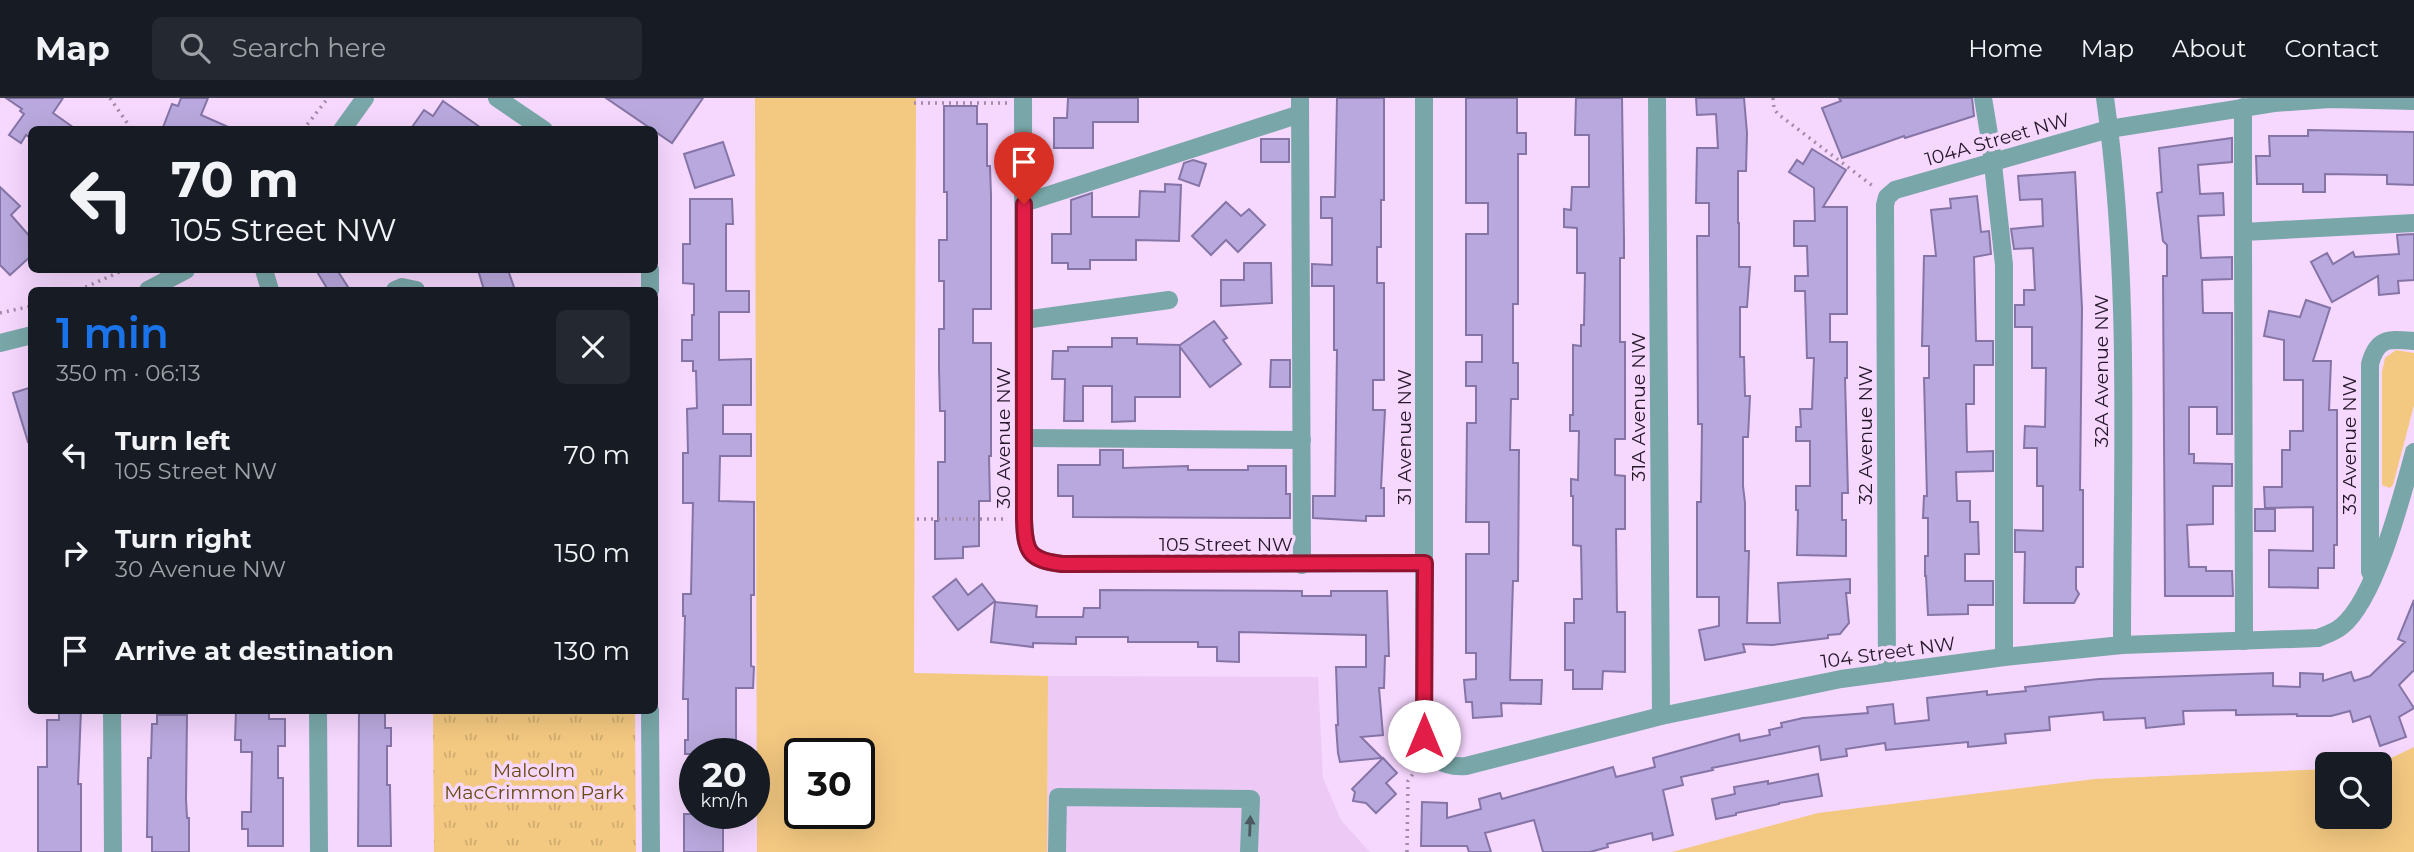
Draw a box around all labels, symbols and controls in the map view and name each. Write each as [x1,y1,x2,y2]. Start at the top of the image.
search box [152,17,642,80]
text: Map [35,28,110,68]
icon: search [176,29,214,67]
text: Search here [232,32,386,64]
text: Home [1968,34,2043,63]
text: Map [2081,34,2134,63]
text: About [2172,34,2246,63]
text: Contact [2284,34,2379,63]
street label: 104A Street NW [1922,108,2072,171]
pin [994,132,1054,204]
icon: arrive [1005,143,1043,181]
text: 70 m [171,150,299,209]
icon: left [56,154,147,245]
text: 105 Street NW [171,210,396,249]
street label: 32A Avenue NW [2090,295,2113,447]
text: 1 min [56,307,169,359]
button: close [556,310,630,384]
street label: 31A Avenue NW [1627,332,1650,482]
text: 350 m · 06:13 [56,359,201,387]
street label: 32 Avenue NW [1854,365,1877,505]
street label: 30 Avenue NW [992,367,1015,509]
street label: 31 Avenue NW [1393,369,1416,505]
street label: 33 Avenue NW [2338,375,2361,515]
text: Turn left [115,425,231,457]
icon: left [56,436,94,474]
text: 70 m [564,439,630,471]
text: 105 Street NW [115,457,277,485]
text: Turn right [115,523,251,555]
street label: 105 Street NW [1159,533,1293,556]
icon: right [56,534,94,572]
text: 150 m [554,537,630,569]
text: 30 Avenue NW [115,555,286,583]
icon: arrive [56,632,94,670]
street label: 104 Street NW [1819,632,1957,673]
text: Arrive at destination [115,635,394,667]
text: 130 m [554,635,630,667]
position arrow [1387,699,1461,773]
speed limit sign: 30 [784,738,875,829]
map controls [2315,752,2392,829]
button: search [2315,752,2392,829]
text: 20 [702,753,747,796]
park label: Malcolm MacCrimmon Park [444,759,624,804]
text: km/h [700,790,749,812]
one-way arrow [1245,814,1256,836]

